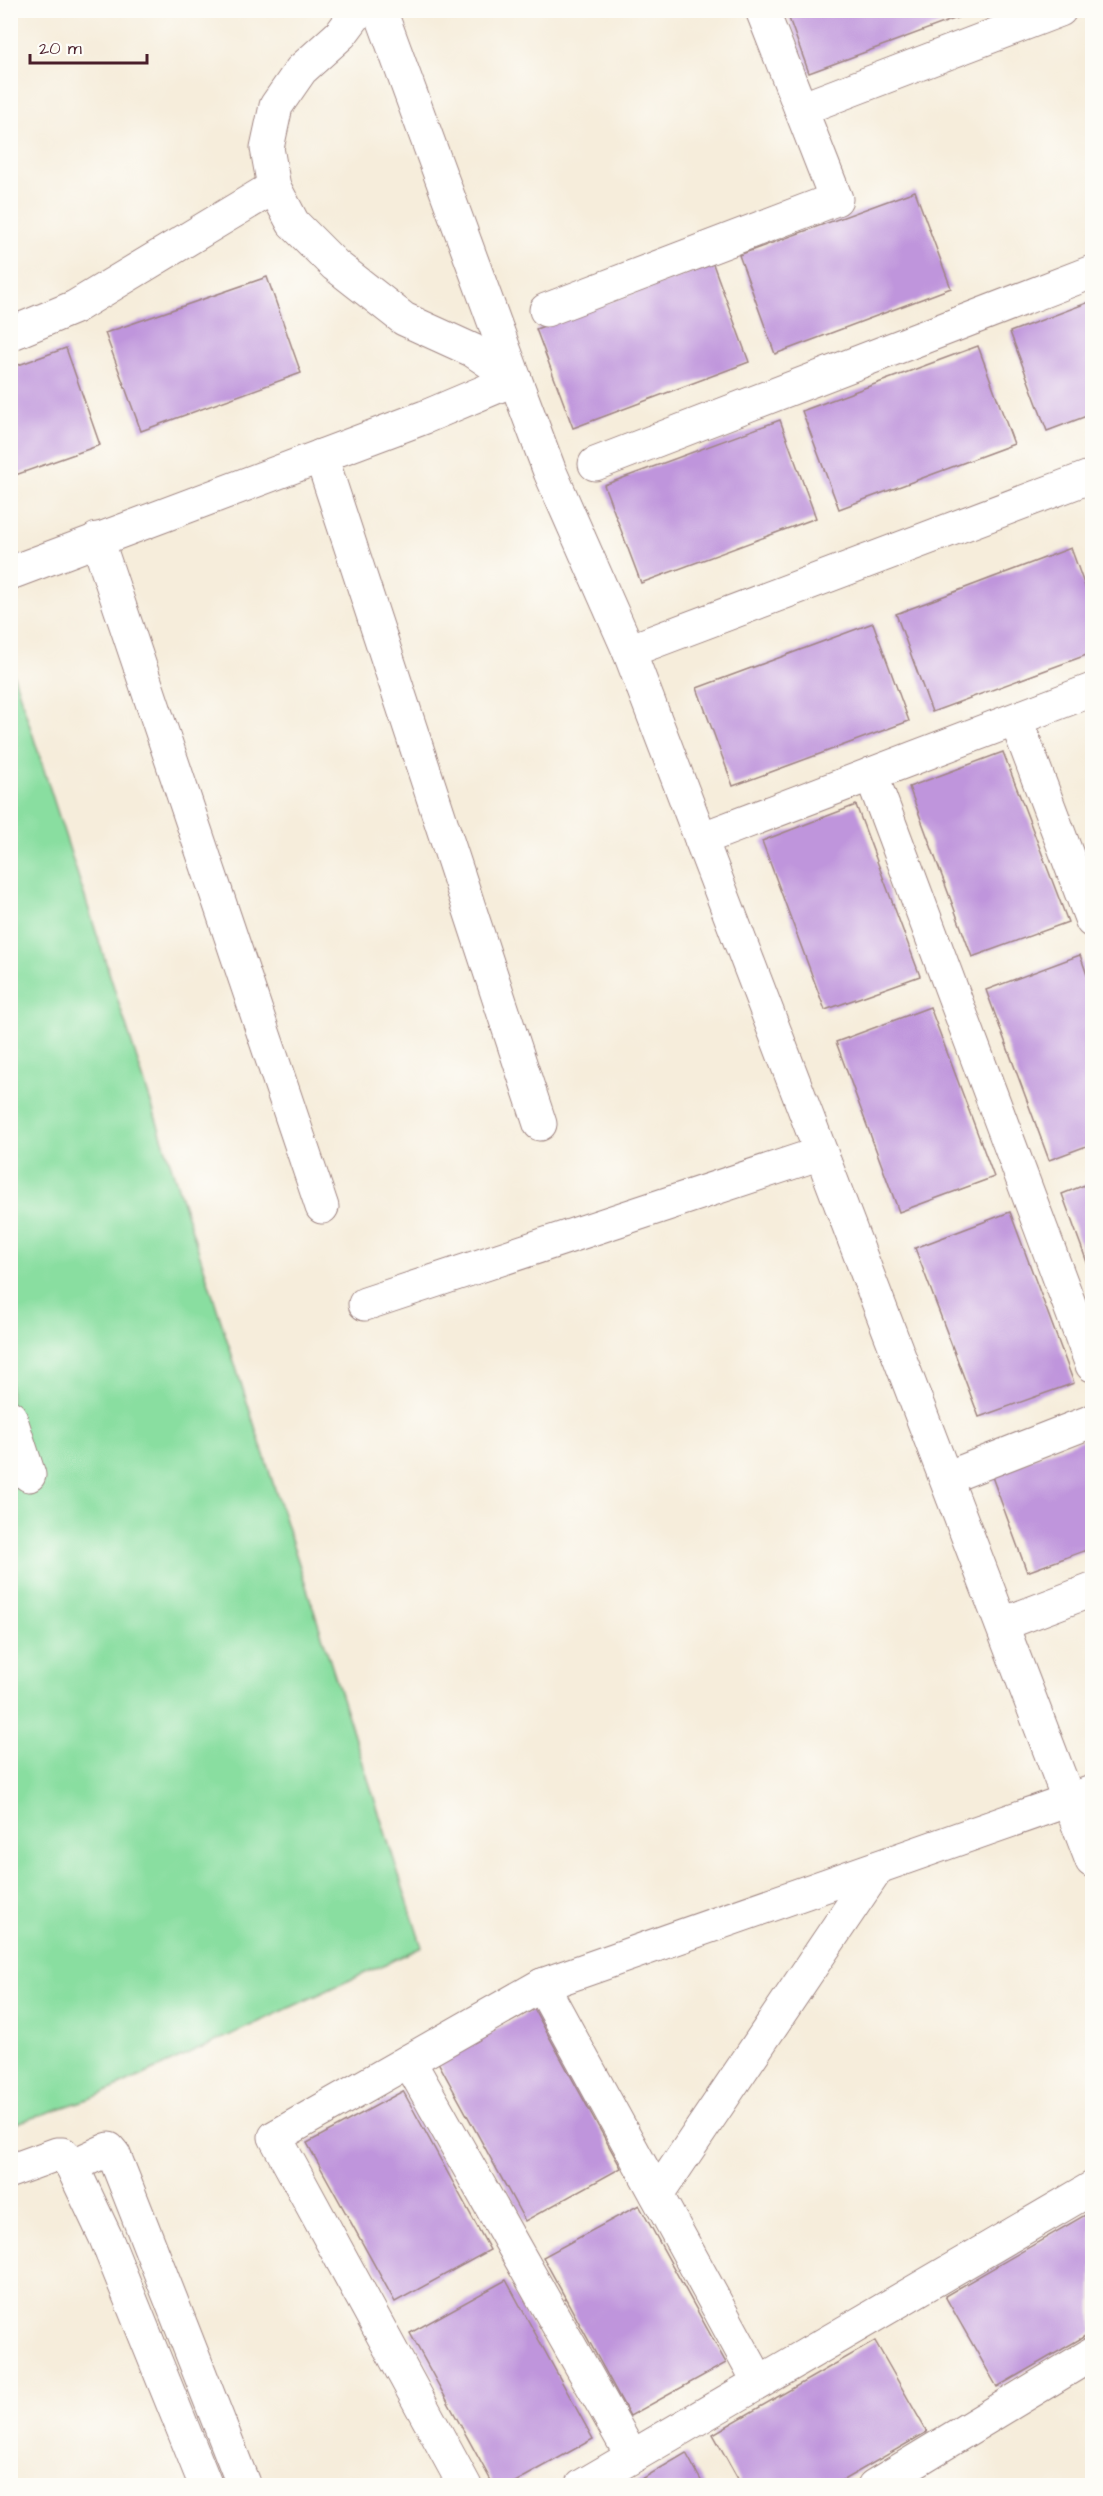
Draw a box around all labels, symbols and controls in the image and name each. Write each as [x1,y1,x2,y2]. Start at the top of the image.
scale bar [30,27,147,65]
text: 20 m [39,36,82,61]

